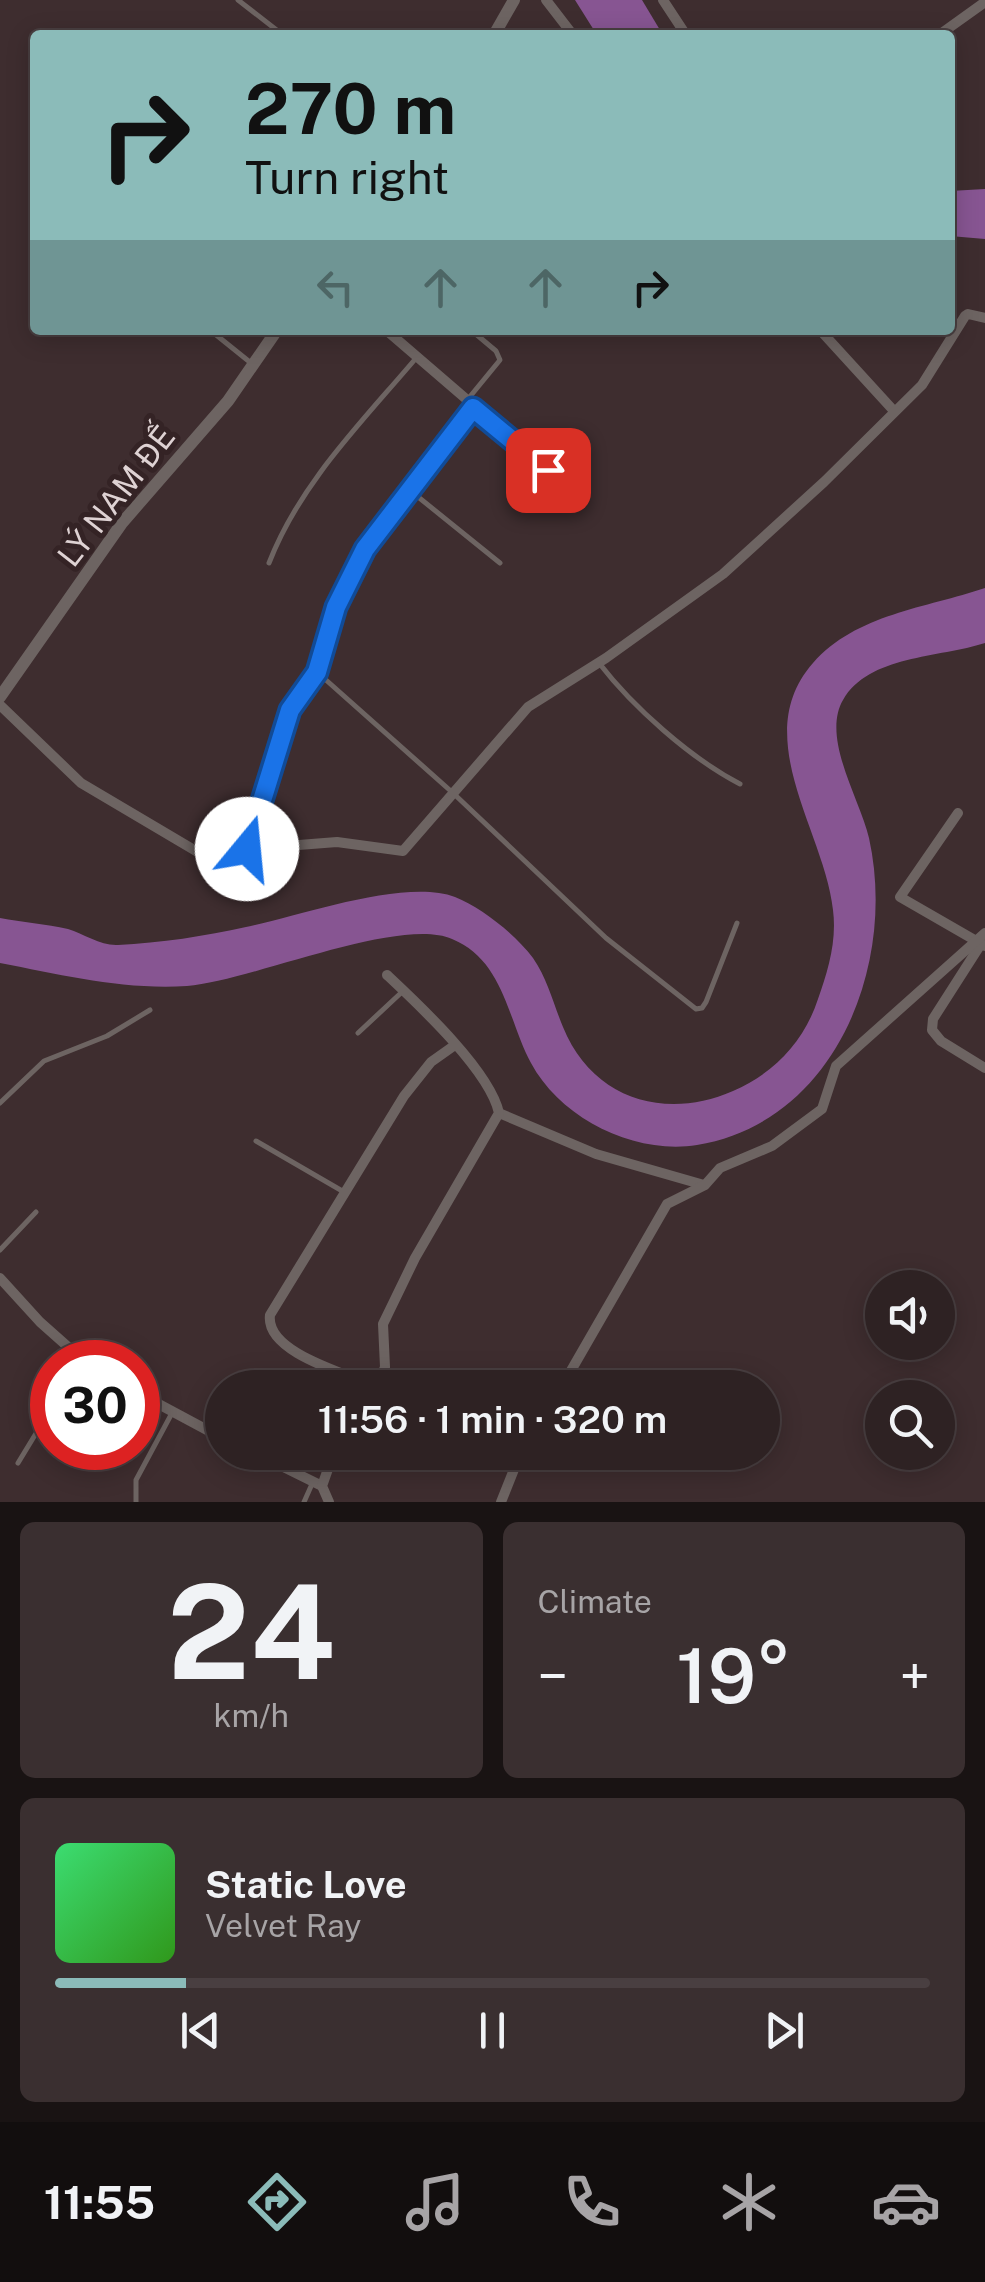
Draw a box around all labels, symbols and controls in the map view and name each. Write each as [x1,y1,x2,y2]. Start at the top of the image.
text: 270 m [245,67,456,150]
icon: right [80,70,210,200]
text: Turn right [245,151,449,204]
icon: left [308,260,363,315]
icon: ahead [413,260,468,315]
icon: ahead [518,260,573,315]
icon: right [623,260,678,315]
street label: LÝ NAM ĐẾ [47,417,182,574]
pin [506,428,591,513]
icon: arrive [521,443,576,498]
position arrow [195,797,299,901]
map controls [865,1270,955,1470]
button: sound [865,1270,955,1360]
speed limit sign: 30 [30,1340,160,1470]
button: search [865,1380,955,1470]
text: 11:56 · 1 min · 320 m [318,1397,667,1442]
text: 24 [167,1556,335,1708]
text: Climate [538,1583,652,1620]
text: 19° [676,1632,791,1720]
text: − [538,1644,568,1708]
text: + [899,1644,930,1708]
text: km/h [214,1697,289,1734]
text: Static Love [205,1862,407,1907]
text: Velvet Ray [205,1907,361,1944]
icon: previous [173,2003,228,2058]
icon: pause [465,2003,520,2058]
icon: next [757,2003,812,2058]
icon: directions [242,2167,312,2237]
icon: music [400,2167,470,2237]
icon: phone [557,2167,627,2237]
icon: climate [714,2167,784,2237]
icon: car [871,2167,941,2237]
text: 11:55 [44,2176,155,2229]

